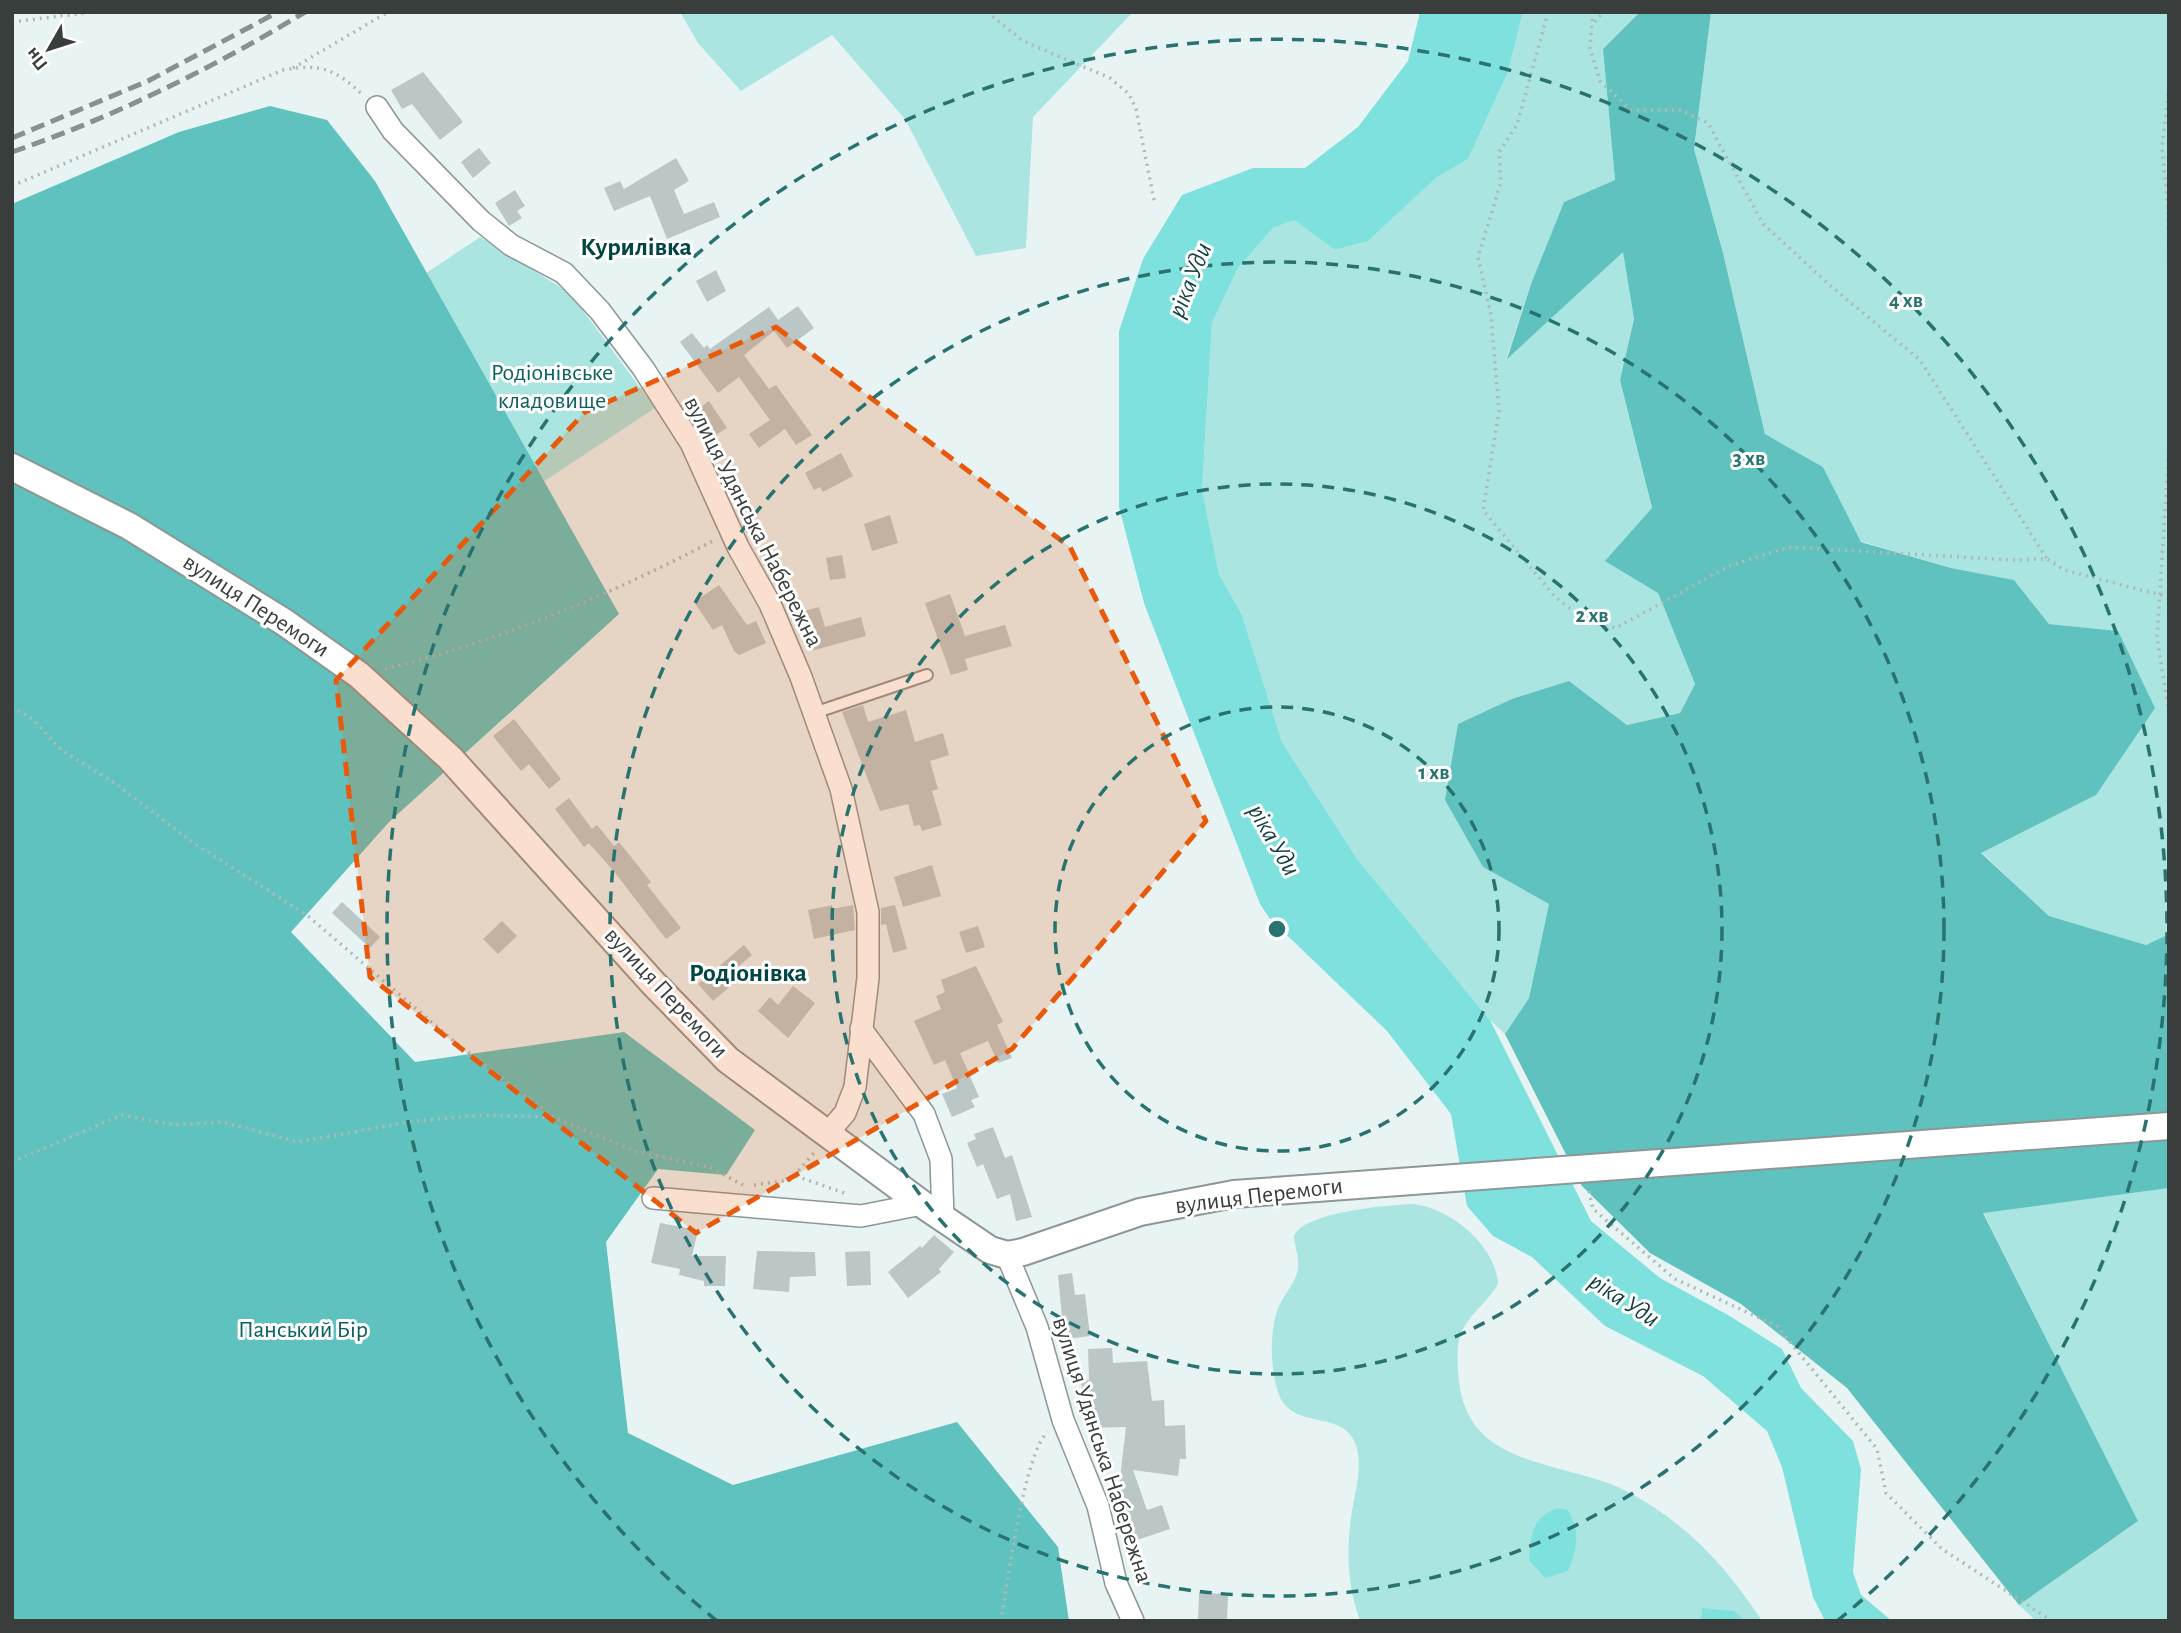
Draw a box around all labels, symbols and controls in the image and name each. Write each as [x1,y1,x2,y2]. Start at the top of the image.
north arrow [14,14,84,84]
text: Пн [22,44,52,74]
district label: Курилівка [580,234,692,260]
water label: ріка Уди [1163,239,1217,321]
text: 4 хв [1889,290,1923,311]
park label: Родіонівське кладовище [491,361,613,413]
street label: вулиця Удянська Набережна [679,393,827,651]
text: 3 хв [1733,448,1765,469]
street label: вулиця Перемоги [179,550,333,662]
text: 2 хв [1575,605,1609,626]
text: 1 хв [1419,762,1449,783]
water label: ріка Уди [1243,800,1305,880]
centre of rings [1265,917,1289,941]
street label: вулиця Перемоги [600,923,732,1063]
district label: Родіонівка [689,960,807,986]
street label: вулиця Перемоги [1174,1174,1344,1218]
water label: ріка Уди [1584,1268,1664,1332]
street label: вулиця Удянська Набережна [1048,1314,1156,1586]
park label: Панський Бір [238,1318,368,1342]

